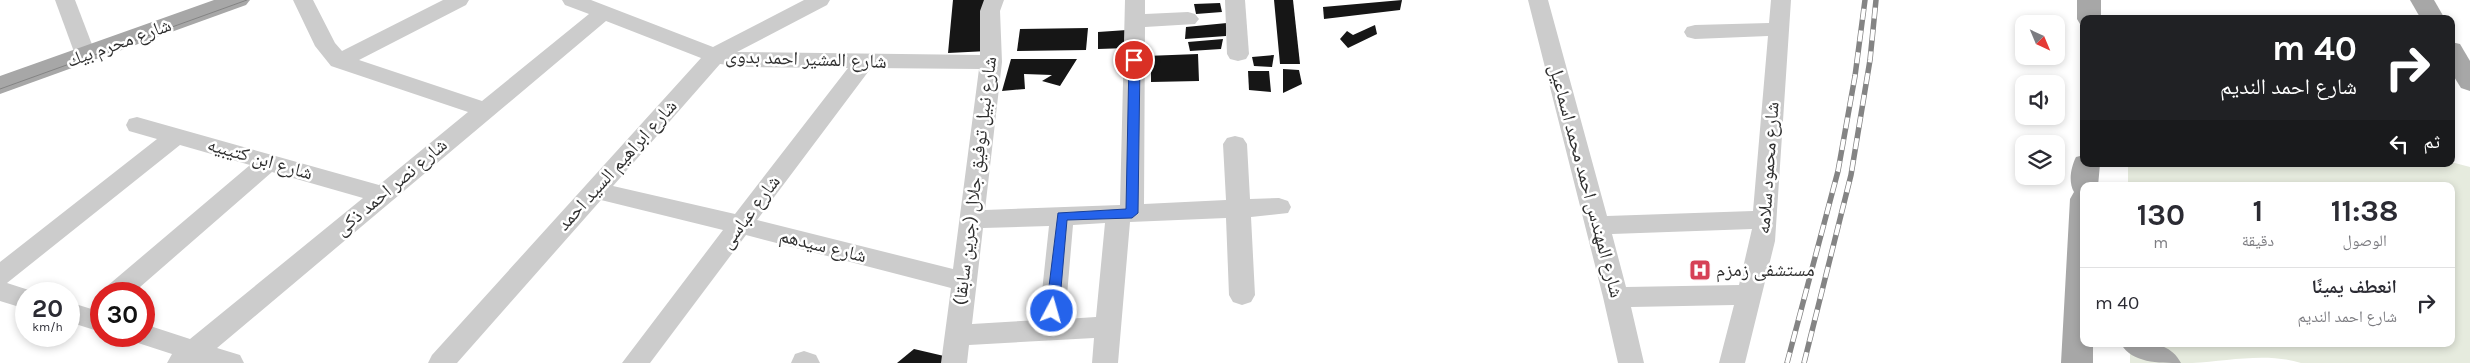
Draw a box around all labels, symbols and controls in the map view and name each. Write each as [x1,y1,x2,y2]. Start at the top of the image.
street label: شارع محرم بيك [64,14,175,74]
north arrow [2015,15,2065,65]
map controls [2015,15,2065,185]
text: 40 m [2272,28,2357,69]
icon: right [2375,35,2440,100]
pin [1113,39,1155,81]
street label: شارع المشير احمد بدوى [725,45,887,73]
icon: arrive [1120,46,1148,74]
street label: شارع نبيل توفيق جلال (جرين سابقا) [949,55,1001,307]
street label: شارع المهندس احمد محمد اسماعيل [1544,62,1628,300]
text: شارع احمد النديم [2220,74,2357,100]
button: sound [2015,75,2065,125]
street label: شارع ابراهيم السيد احمد [552,95,682,236]
street label: شارع محمود سلامه [1752,101,1784,235]
icon: left [2385,130,2413,158]
text: ثم [2423,131,2440,153]
street label: شارع ابن كتيبيه [205,133,315,185]
street label: شارع نصر احمد ذكى [330,134,452,240]
button: layers [2015,135,2065,185]
street label: شارع عباسى [715,171,785,253]
text: 1 [2253,193,2263,229]
text: 11:38 [2331,193,2398,229]
text: 130 [2137,197,2185,233]
street label: شارع سيدهم [777,225,869,268]
text: دقيقة [2242,231,2274,250]
text: الوصول [2342,231,2387,250]
text: m [2153,233,2168,252]
hospital icon: مستشفى زمزم [1688,258,1712,282]
place label: مستشفى زمزم [1716,259,1815,283]
text: انعطف يمينًا [2312,276,2397,298]
speed limit sign: 30 [90,282,155,347]
position arrow [1025,284,1077,336]
icon: right [2412,289,2440,317]
text: 40 m [2095,292,2139,314]
text: 20 [32,294,63,323]
text: شارع احمد النديم [2297,307,2397,326]
text: km/h [32,320,63,334]

